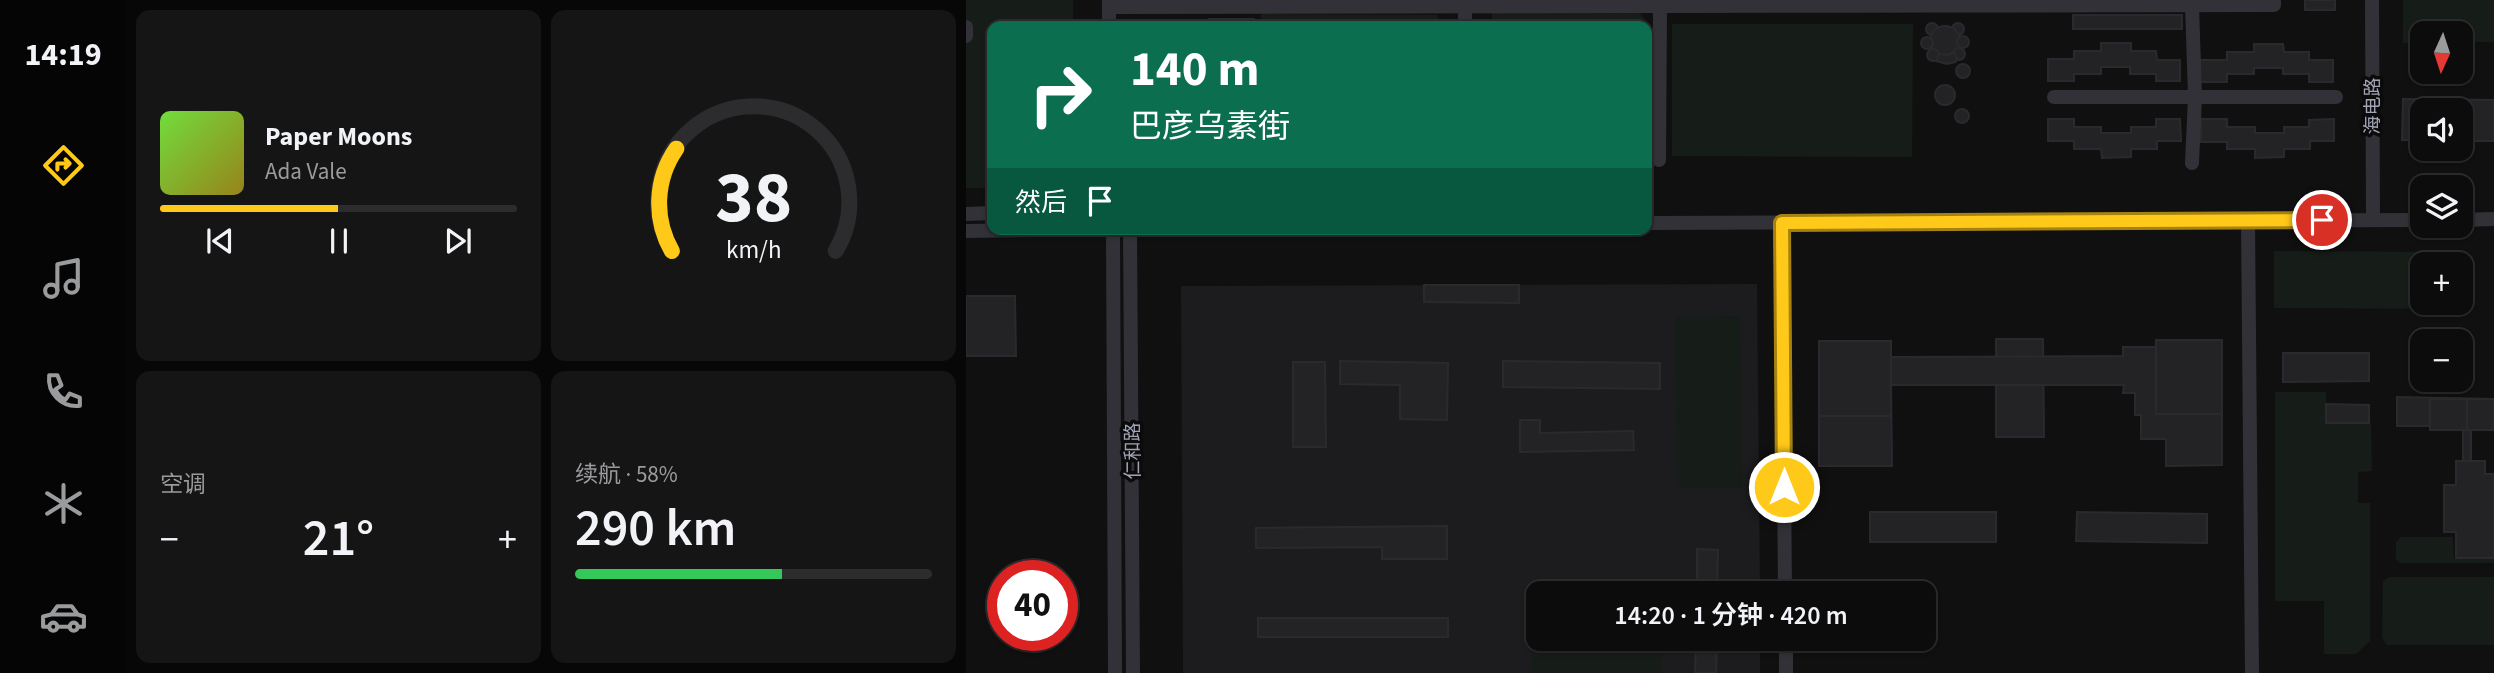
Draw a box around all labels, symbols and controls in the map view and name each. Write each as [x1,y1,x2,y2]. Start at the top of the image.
north arrow [2410,21,2473,84]
map controls [2410,21,2473,392]
text: 14:19 [24,32,102,78]
text: 140 m [1130,35,1259,105]
icon: right [1015,49,1106,140]
street label: 海电路 [2360,77,2387,135]
button: sound [2410,98,2473,161]
text: 巴彦乌素街 [1130,104,1290,150]
text: Paper Moons [265,118,412,155]
icon: directions [39,141,88,190]
text: 38 [715,147,792,251]
text: Ada Vale [265,155,347,188]
button: layers [2410,175,2473,238]
icon: arrive [1081,182,1119,220]
text: 然后 [1015,184,1067,221]
pin [2292,190,2352,250]
icon: arrive [2303,201,2341,239]
icon: previous [201,222,239,260]
icon: pause [320,222,358,260]
icon: next [439,222,477,260]
text: km/h [726,232,781,268]
button: + [2410,252,2473,315]
icon: music [39,254,88,303]
button: − [2410,329,2473,392]
icon: phone [39,367,88,416]
street label: 仁和路 [1120,422,1147,480]
position arrow [1747,450,1821,524]
text: 续航 · 58% [575,458,678,491]
text: 空调 [160,468,206,501]
icon: climate [39,479,88,528]
text: 290 km [575,492,736,566]
text: 21° [303,502,374,576]
text: − [160,513,179,567]
text: + [498,513,517,567]
speed limit sign: 40 [987,560,1078,651]
icon: car [39,592,88,641]
text: 14:20 · 1 分钟 · 420 m [1614,597,1848,634]

